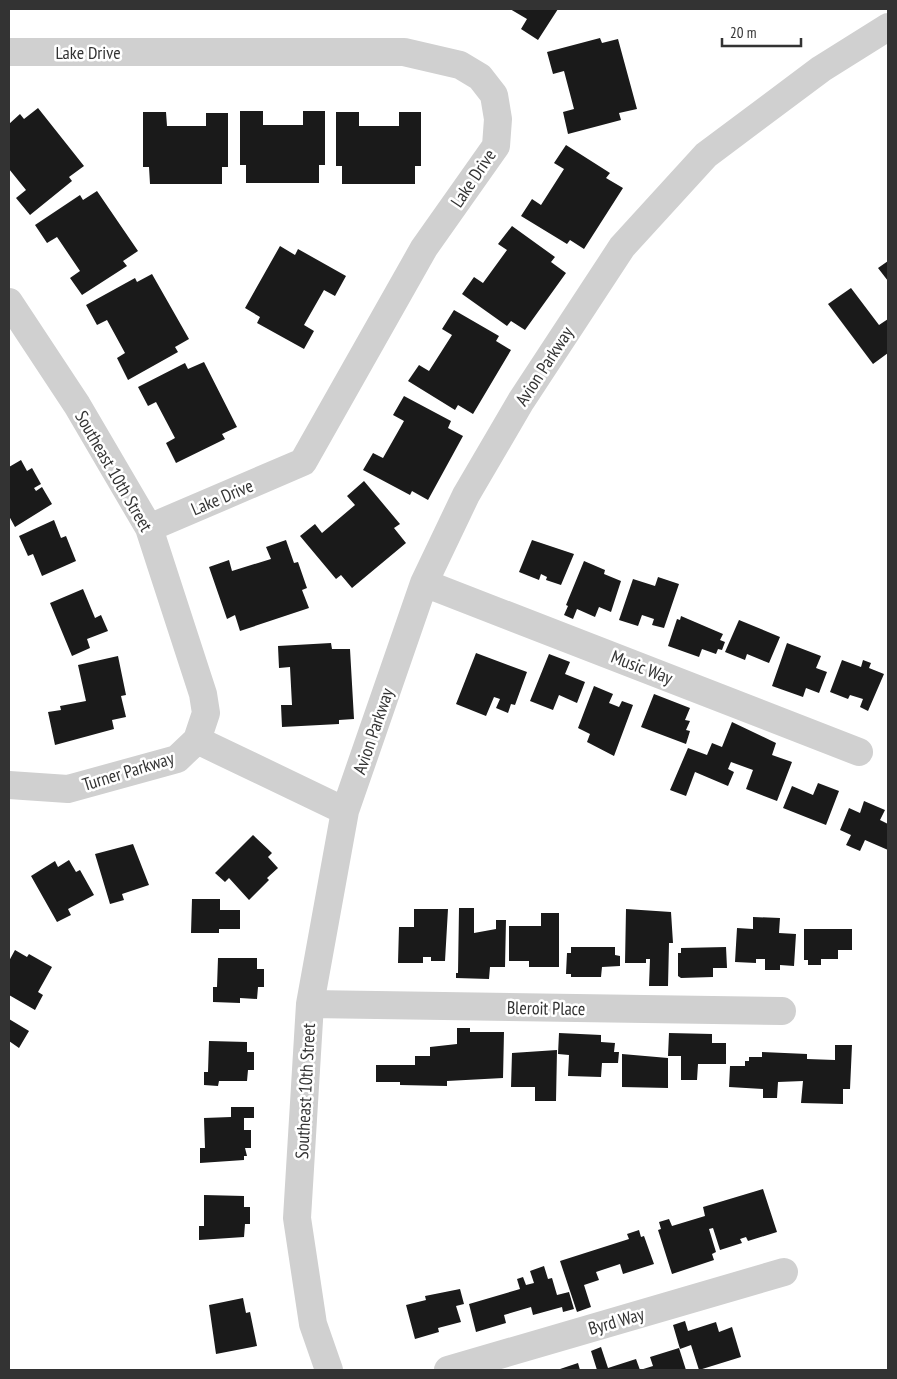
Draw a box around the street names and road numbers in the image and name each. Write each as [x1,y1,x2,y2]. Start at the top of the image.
street label: Lake Drive [55,41,121,64]
street label: Lake Drive [445,145,501,211]
street label: Avion Parkway [510,322,578,410]
street label: Southeast 10th Street [70,406,158,536]
street label: Lake Drive [188,474,256,520]
street label: Music Way [608,645,676,689]
street label: Avion Parkway [348,685,399,777]
street label: Turner Parkway [79,746,177,796]
street label: Bleroit Place [507,996,585,1020]
street label: Southeast 10th Street [290,1023,320,1159]
street label: Byrd Way [585,1302,647,1340]

